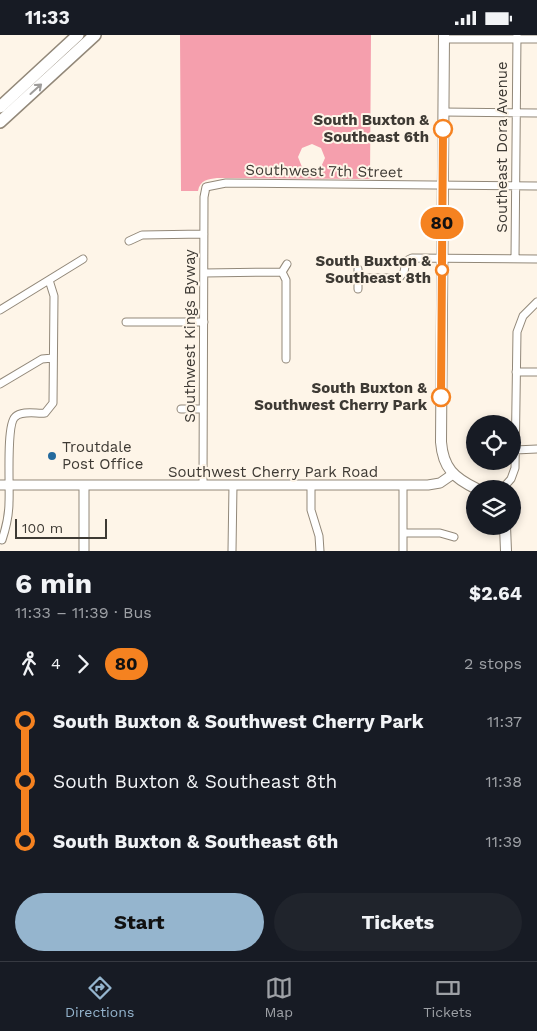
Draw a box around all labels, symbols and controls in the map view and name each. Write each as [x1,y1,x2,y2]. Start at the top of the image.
text: 11:33 [25,6,70,29]
street label: Southeast Dora Avenue [493,61,511,233]
one-way arrow [30,83,43,95]
place label: South Buxton & Southeast 6th [314,111,429,146]
marker: South Buxton & Southeast 6th [433,119,453,139]
street label: Southwest 7th Street [245,161,403,181]
line badge: 80 [420,207,464,239]
text: 80 [431,212,453,233]
street label: Southwest Kings Byway [181,249,199,423]
place label: South Buxton & Southeast 8th [316,252,431,287]
marker: South Buxton & Southeast 8th [435,263,449,277]
place label: South Buxton & Southwest Cherry Park [254,379,428,414]
marker: South Buxton & Southwest Cherry Park [431,387,451,407]
map controls [466,415,521,535]
button: locate [466,415,521,470]
place label: Troutdale Post Office [62,438,143,473]
marker: Troutdale Post Office [46,450,58,462]
street label: Southwest Cherry Park Road [168,463,378,481]
button: layers [466,480,521,535]
scale bar [15,516,108,539]
text: 100 m [22,520,63,536]
text: 6 min [15,567,92,600]
text: $2.64 [469,582,522,605]
text: 11:33 – 11:39 · Bus [15,603,152,622]
icon: walk [15,650,43,678]
icon: forward [69,650,97,678]
text: 80 [115,653,138,674]
text: 4 [51,654,61,673]
text: 2 stops [464,654,522,673]
text: South Buxton & Southwest Cherry Park [53,710,424,733]
text: 11:37 [487,712,522,731]
text: South Buxton & Southeast 8th [53,770,337,793]
text: 11:38 [486,772,522,791]
text: South Buxton & Southeast 6th [53,830,338,853]
text: 11:39 [486,832,522,851]
button: Start [15,893,264,951]
button: Tickets [274,893,522,951]
tab: Directions [65,974,134,1020]
tab: Map [265,974,293,1020]
tab: Tickets [423,974,472,1020]

